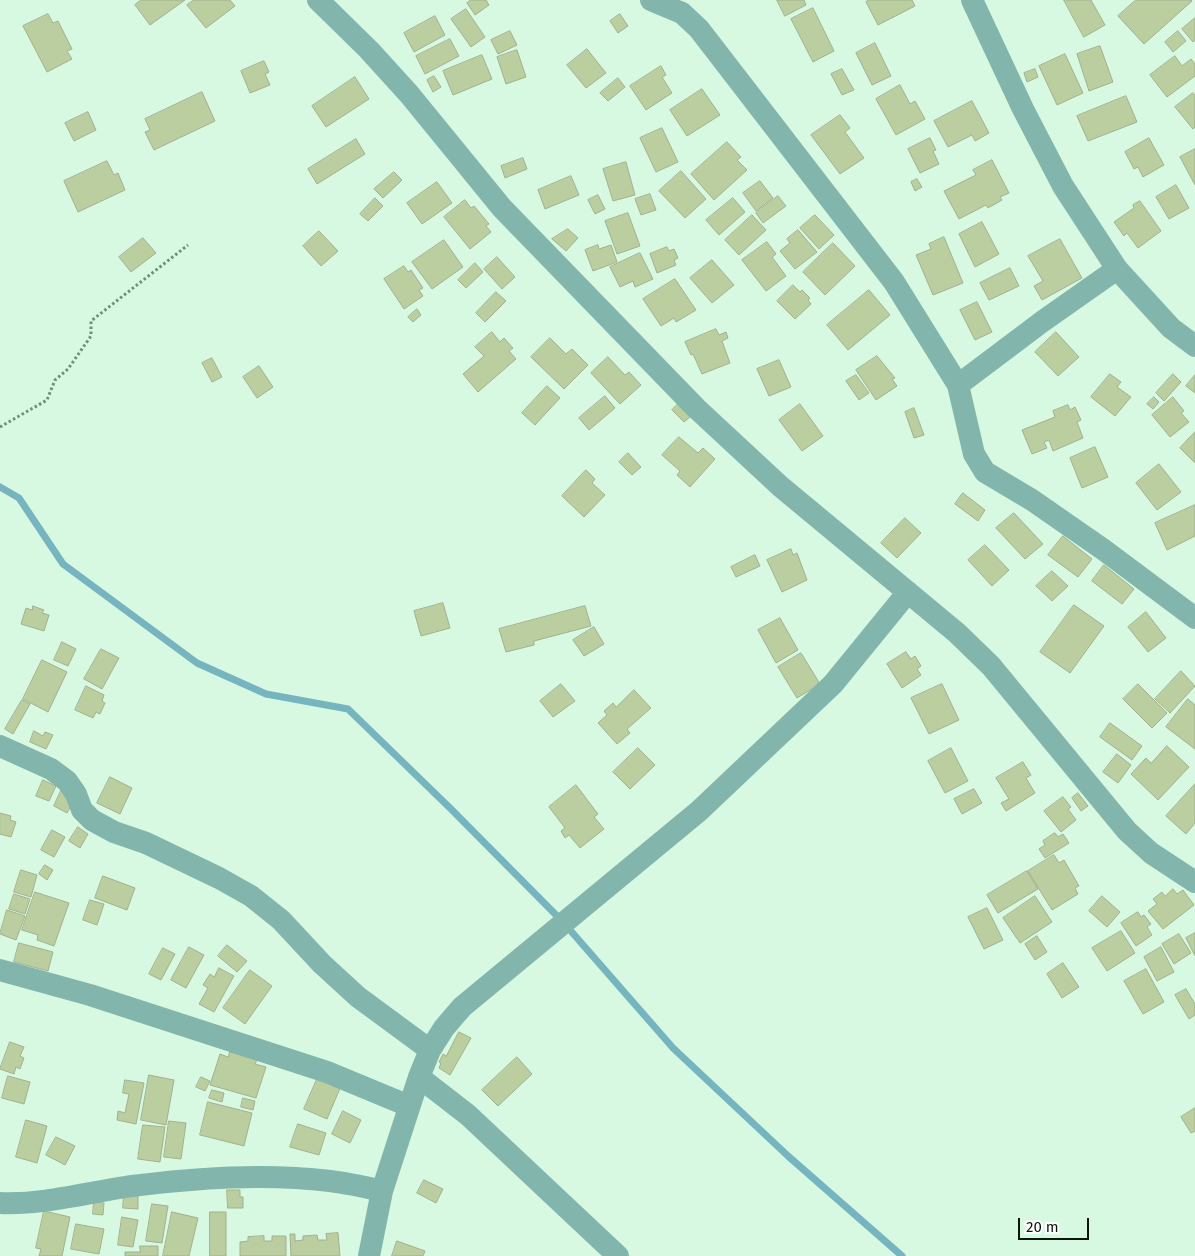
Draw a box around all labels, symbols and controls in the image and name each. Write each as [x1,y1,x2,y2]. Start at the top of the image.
scale bar [1020,1208,1091,1240]
text: 20 m [1026,1218,1059,1236]

